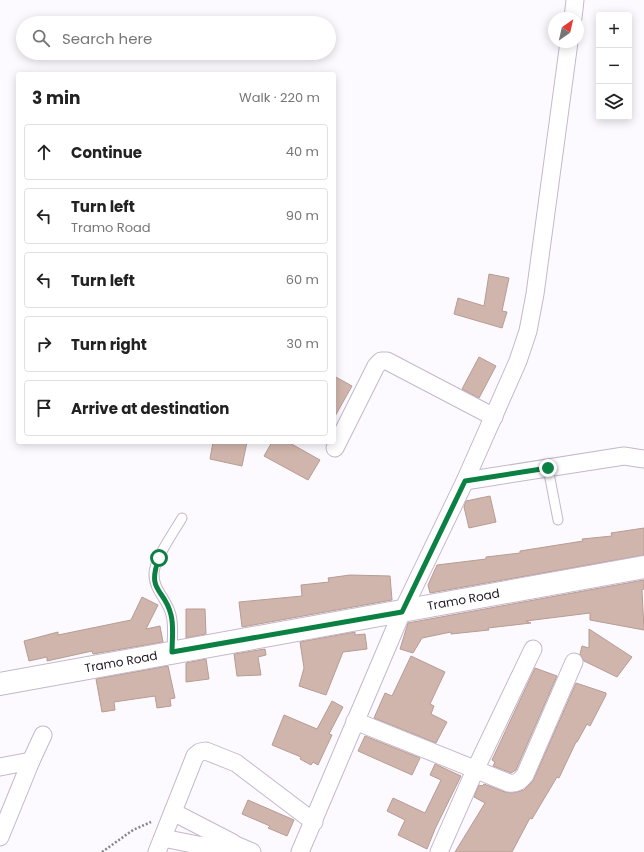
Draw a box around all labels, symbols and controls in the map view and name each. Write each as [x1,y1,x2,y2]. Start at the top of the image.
north arrow [548,12,584,48]
map controls [596,12,632,120]
button: + [596,12,632,48]
search box [16,16,336,60]
icon: search [30,27,52,49]
text: Search here [62,28,152,49]
button: − [596,48,632,84]
button: layers [596,84,632,120]
text: 3 min [32,86,80,110]
text: Walk · 220 m [239,88,320,107]
icon: ahead [33,141,55,163]
text: Continue [71,142,142,163]
text: 40 m [286,142,319,161]
text: Turn left [71,196,135,217]
icon: left [33,205,55,227]
text: 90 m [286,206,319,225]
text: Tramo Road [71,218,151,237]
icon: left [33,269,55,291]
text: Turn left [71,270,135,291]
text: 60 m [286,270,319,289]
icon: right [33,333,55,355]
text: Turn right [71,334,147,355]
text: 30 m [286,334,319,353]
icon: arrive [33,397,55,419]
text: Arrive at destination [71,398,229,419]
route end [539,459,557,477]
route start [150,549,168,567]
street label: Tramo Road [426,584,501,614]
street label: Tramo Road [83,647,159,676]

